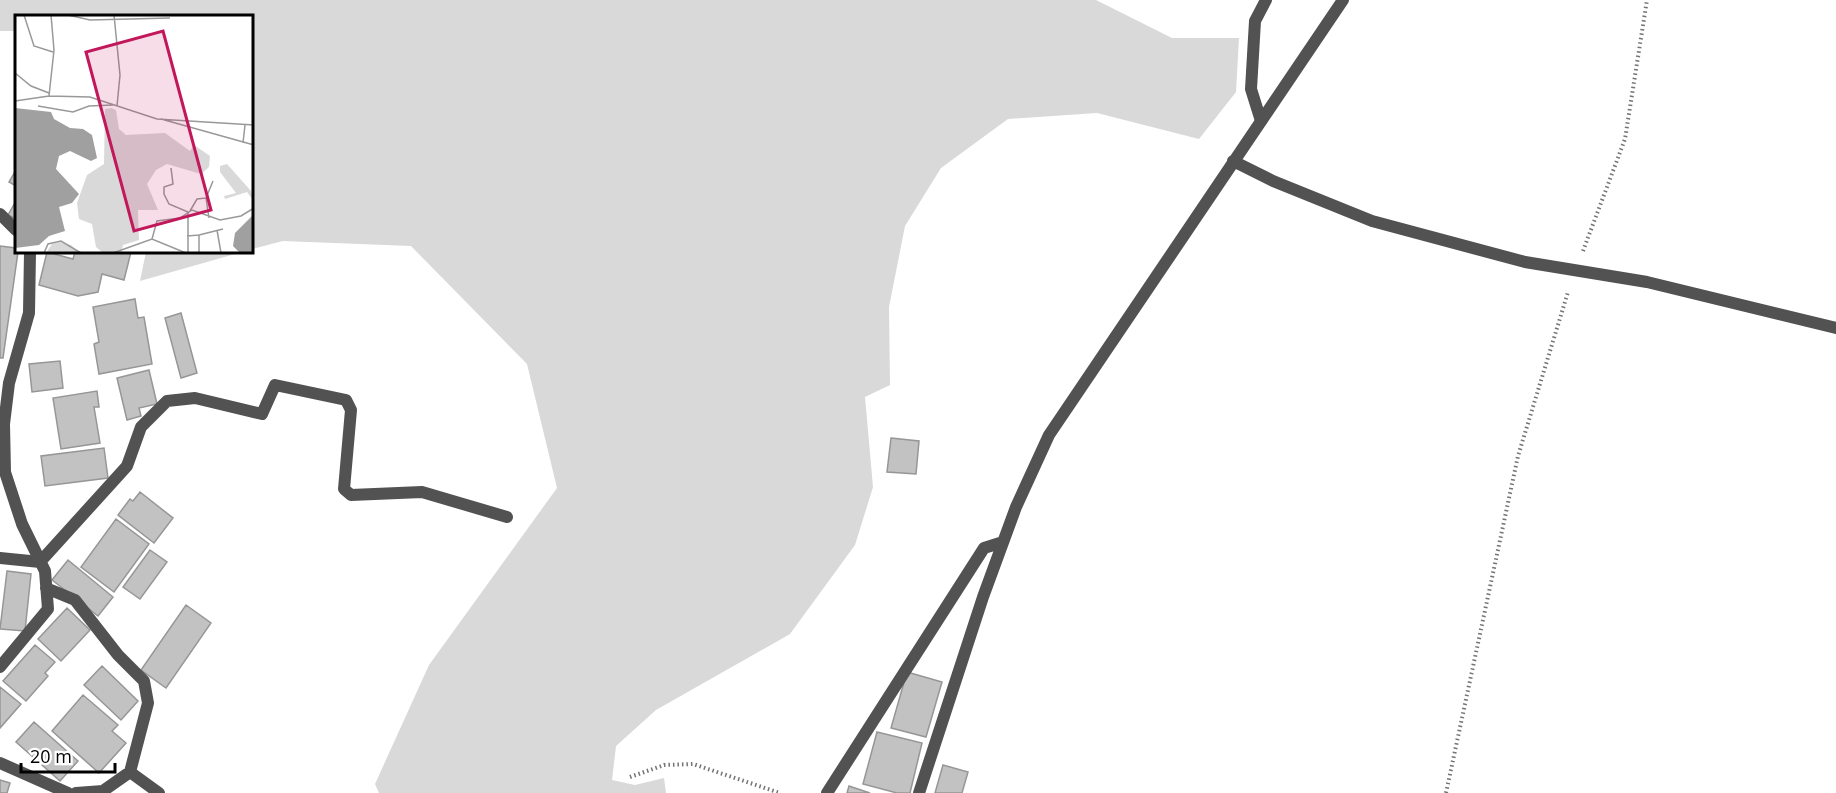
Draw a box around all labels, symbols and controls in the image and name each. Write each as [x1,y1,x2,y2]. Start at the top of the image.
inset map [15,15,254,254]
scale bar [21,736,116,774]
text: 20 m [30,744,72,768]

